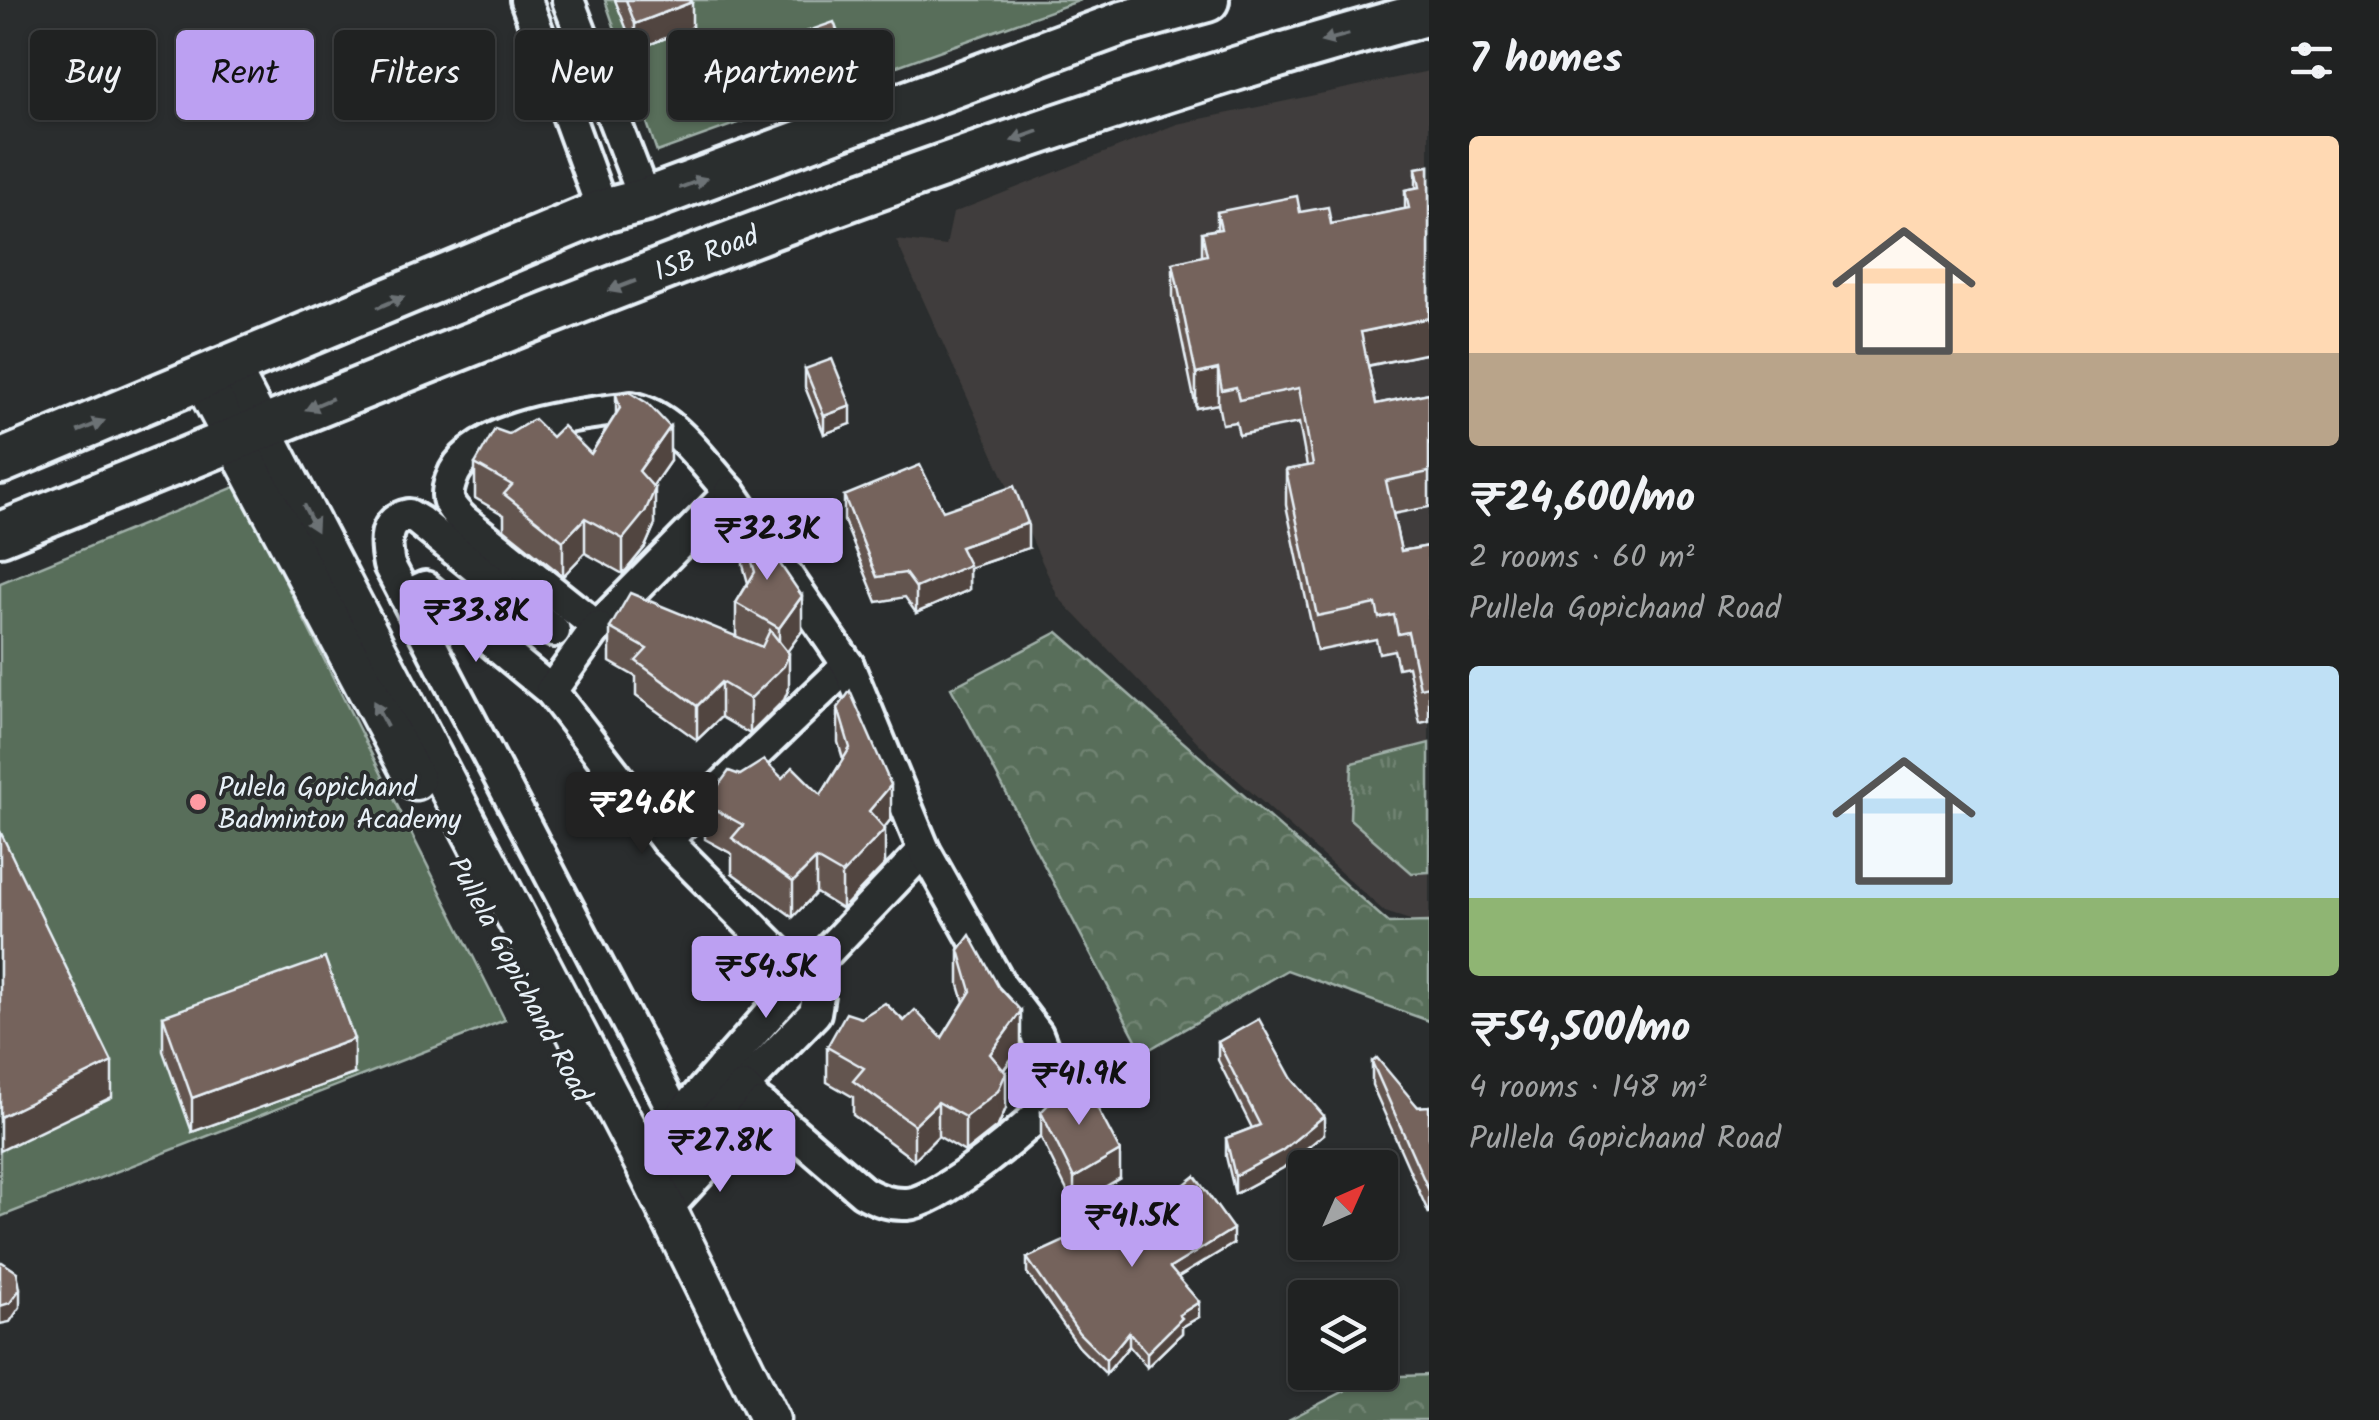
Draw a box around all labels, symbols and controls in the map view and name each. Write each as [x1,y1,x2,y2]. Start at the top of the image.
text: 7 homes [1469,27,1622,94]
chip: Buy [30,30,156,120]
chip: Rent [176,30,314,120]
chip: Filters [334,30,495,120]
chip: New [515,30,648,120]
chip: Apartment [668,30,893,120]
one-way arrow [1319,31,1350,47]
icon: filters [2284,33,2339,88]
one-way arrow [1010,129,1040,144]
one-way arrow [678,175,708,190]
icon: home [1814,201,1994,381]
street label: ISB Road [648,214,767,295]
one-way arrow [607,278,637,294]
one-way arrow [376,294,406,310]
one-way arrow [304,396,334,412]
one-way arrow [76,418,106,434]
text: ₹24,600/mo [1469,466,1695,533]
pin: ₹32.3K [686,498,848,583]
one-way arrow [301,503,318,532]
text: ₹32.3K [713,505,821,556]
text: 2 rooms · 60 m² [1469,533,1694,584]
pin: ₹33.8K [395,580,557,665]
text: Pullela Gopichand Road [1469,584,1781,635]
text: ₹33.8K [422,587,530,638]
one-way arrow [372,699,389,728]
icon: home [1814,731,1994,911]
place label: Pulela Gopichand Badminton Academy [218,766,462,843]
pin: ₹24.6K [561,772,723,857]
text: ₹24.6K [588,779,696,830]
marker: Pulela Gopichand Badminton Academy [187,791,209,813]
street label: Pullela Gopichand Road [435,849,603,1112]
pin: ₹54.5K [685,936,847,1021]
text: ₹54.5K [714,943,818,994]
text: ₹54,500/mo [1469,996,1690,1063]
pin: ₹41.9K [998,1043,1160,1128]
text: ₹41.9K [1030,1050,1128,1101]
text: 4 rooms · 148 m² [1469,1063,1707,1114]
pin: ₹27.8K [639,1110,801,1195]
text: Pullela Gopichand Road [1469,1114,1781,1165]
text: ₹27.8K [666,1117,774,1168]
north arrow [1288,1150,1398,1260]
map controls [1288,1150,1398,1390]
pin: ₹41.5K [1051,1185,1213,1270]
text: ₹41.5K [1083,1192,1181,1243]
button: layers [1288,1280,1398,1390]

